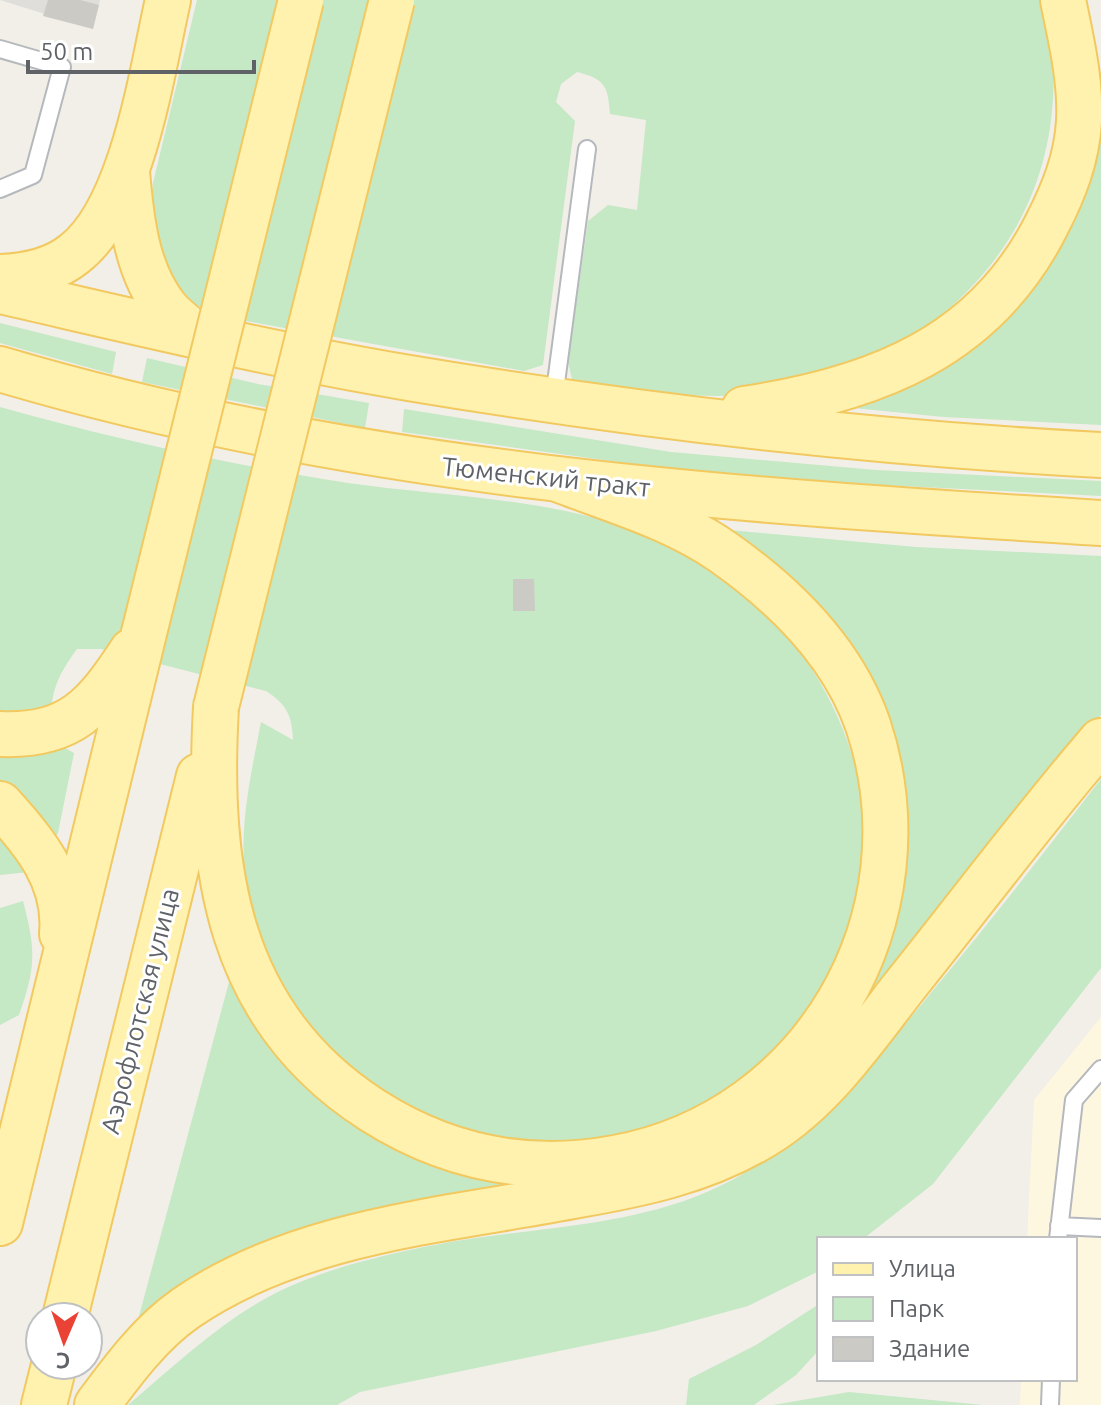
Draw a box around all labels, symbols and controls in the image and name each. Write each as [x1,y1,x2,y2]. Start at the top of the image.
scale bar [28,24,254,74]
text: 50 m [40,38,93,65]
street label: Тюменский тракт [440,451,652,502]
street label: Аэрофлотская улица [95,885,184,1137]
legend [817,1237,1077,1381]
text: Улица [889,1255,956,1282]
text: Парк [889,1295,944,1322]
north arrow [24,1301,104,1381]
text: Здание [889,1335,970,1362]
text: С [56,1349,71,1374]

